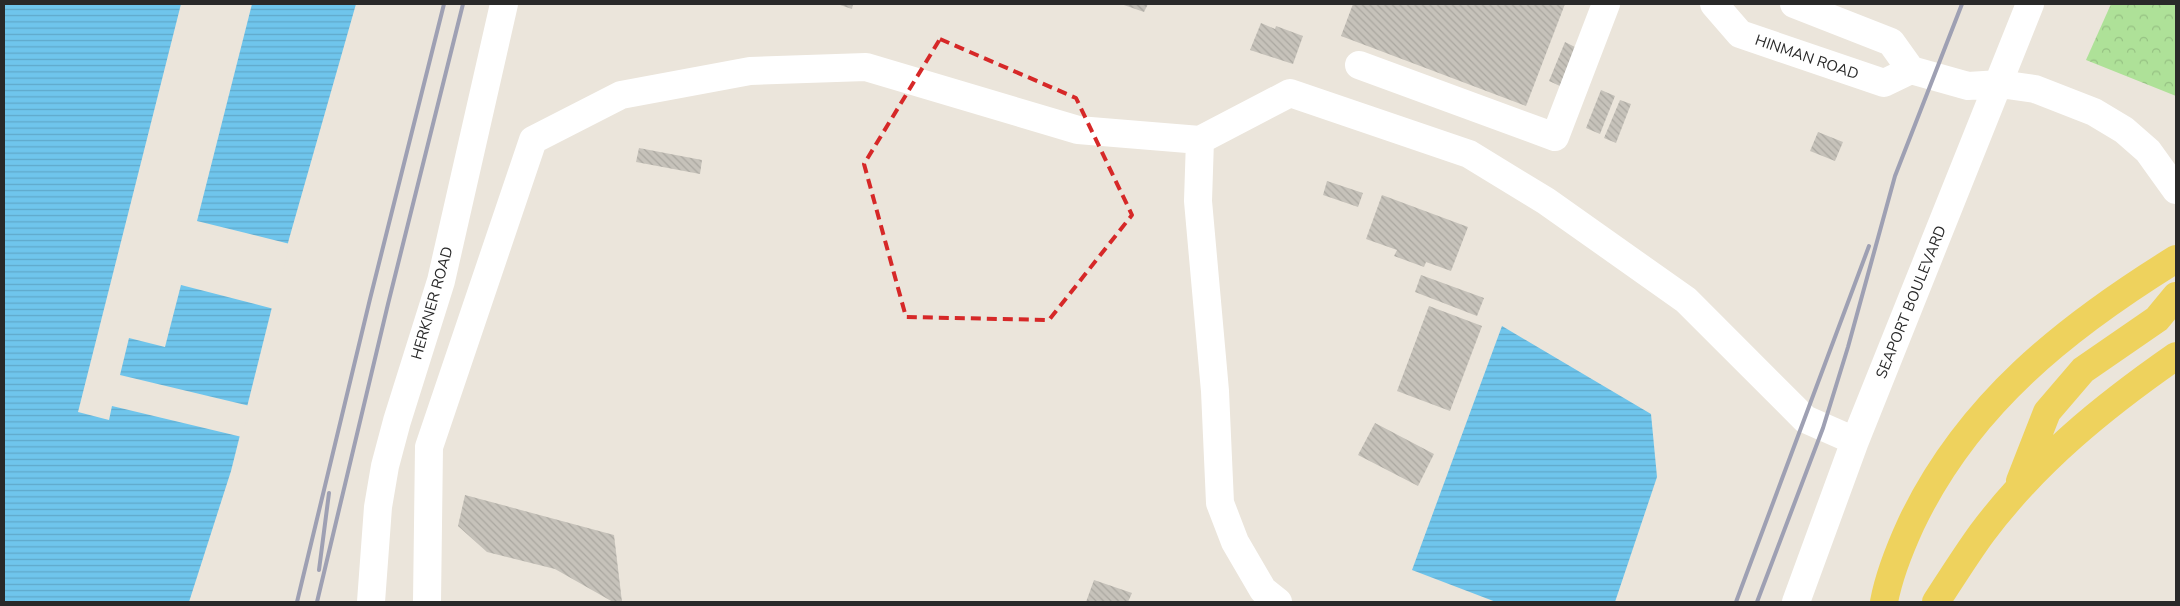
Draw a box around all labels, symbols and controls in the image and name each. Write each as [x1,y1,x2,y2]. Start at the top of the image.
street label: HINMAN ROAD [1752,30,1862,84]
street label: SEAPORT BOULEVARD [1871,223,1951,381]
street label: HERKNER ROAD [406,244,458,362]

